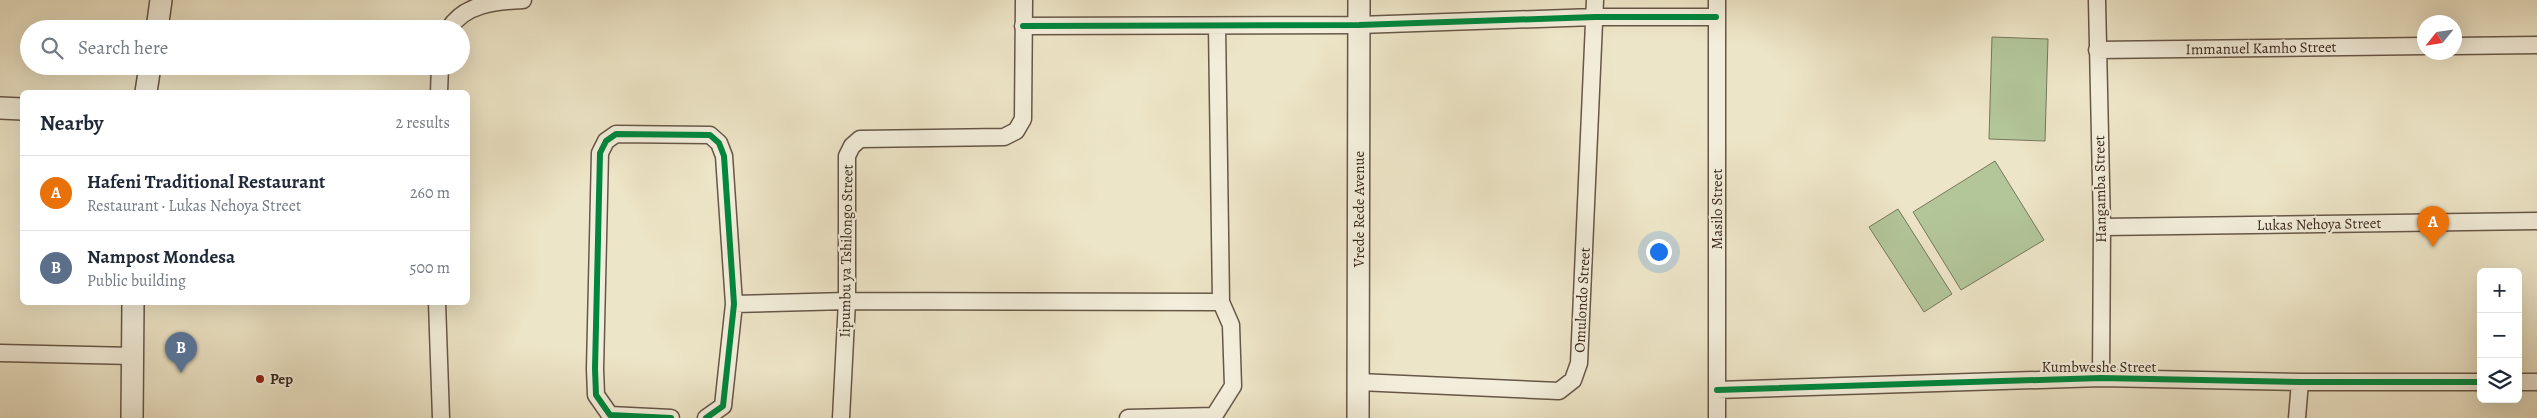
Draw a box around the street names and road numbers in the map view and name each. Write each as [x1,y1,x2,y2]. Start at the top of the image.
street label: Immanuel Kamho Street [2185,37,2337,59]
street label: Hangamba Street [2089,135,2111,243]
street label: Vrede Rede Avenue [1349,150,1369,268]
street label: Iipumbu ya Tshilongo Street [834,164,858,338]
street label: Masilo Street [1707,169,1727,249]
street label: Lukas Nehoya Street [2257,213,2382,235]
street label: Omulondo Street [1569,247,1595,353]
street label: Kumbweshe Street [2042,357,2156,377]

